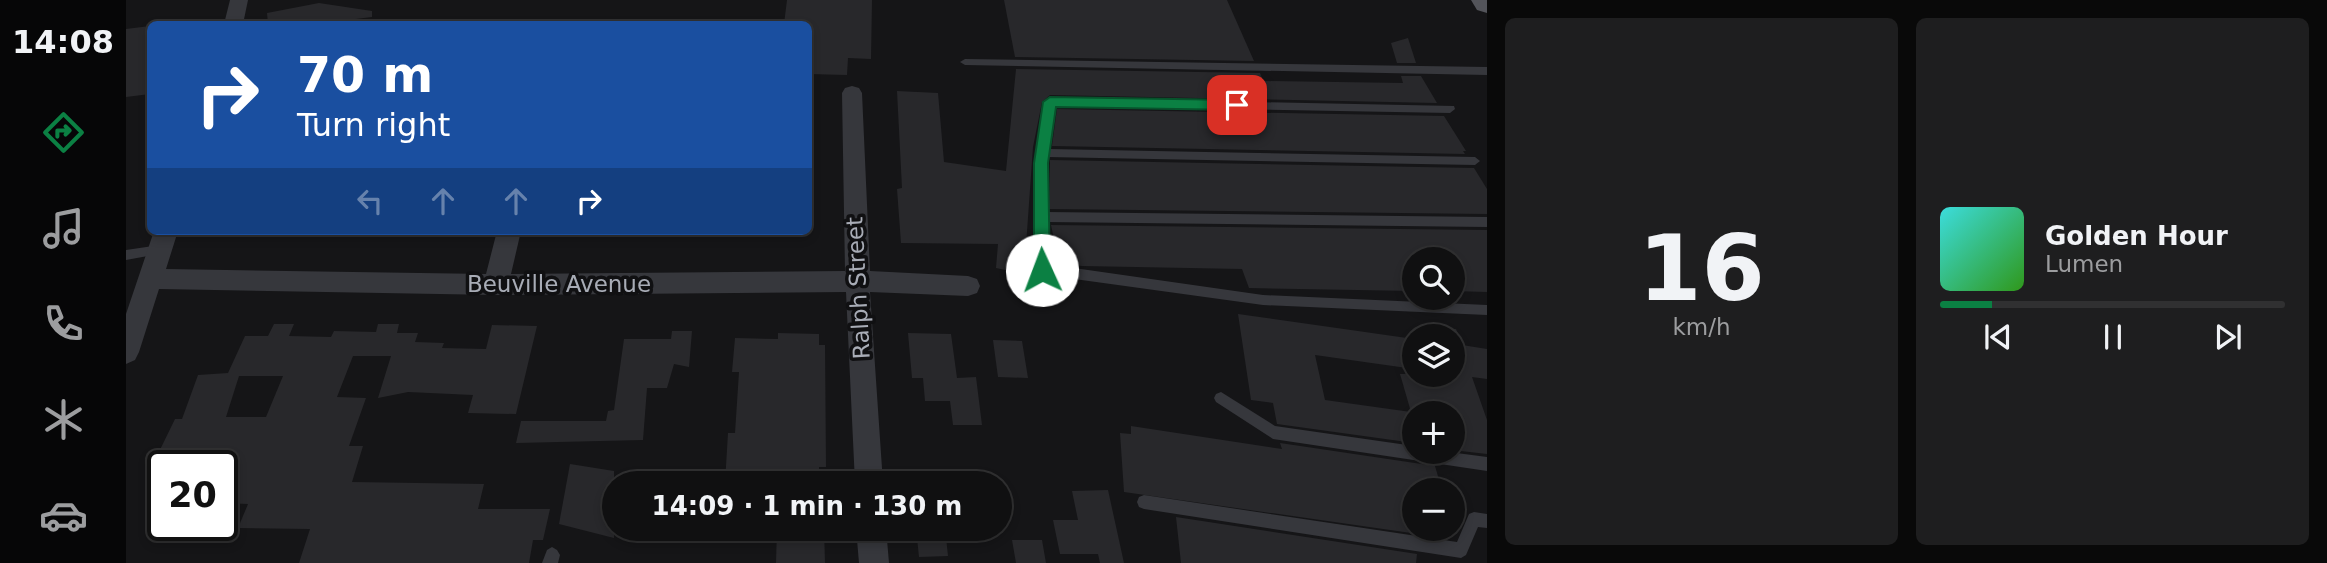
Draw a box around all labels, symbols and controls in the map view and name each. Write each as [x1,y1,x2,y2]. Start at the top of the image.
text: 14:08 [12,23,114,61]
text: 70 m [297,47,433,104]
icon: right [182,49,273,140]
pin [1207,75,1267,135]
icon: arrive [1218,86,1256,124]
text: Turn right [297,106,450,144]
icon: directions [39,108,88,157]
icon: left [351,182,389,220]
icon: ahead [424,182,462,220]
icon: ahead [497,182,535,220]
icon: right [570,182,608,220]
icon: music [39,204,88,253]
street label: Ralph Street [841,216,875,360]
text: 16 [1638,216,1765,321]
text: Golden Hour [2045,221,2228,251]
position arrow [1005,233,1079,307]
map controls [1402,247,1465,541]
button: search [1402,247,1465,310]
text: Lumen [2045,251,2123,277]
street label: Beuville Avenue [467,271,651,297]
icon: phone [39,299,88,348]
text: km/h [1672,314,1731,340]
icon: previous [1979,318,2017,356]
icon: pause [2094,318,2132,356]
icon: next [2209,318,2247,356]
button: layers [1402,324,1465,387]
icon: climate [39,395,88,444]
button: + [1402,401,1465,464]
speed limit sign: 20 [147,450,238,541]
button: − [1402,478,1465,541]
icon: car [39,491,88,540]
text: 14:09 · 1 min · 130 m [652,491,962,521]

